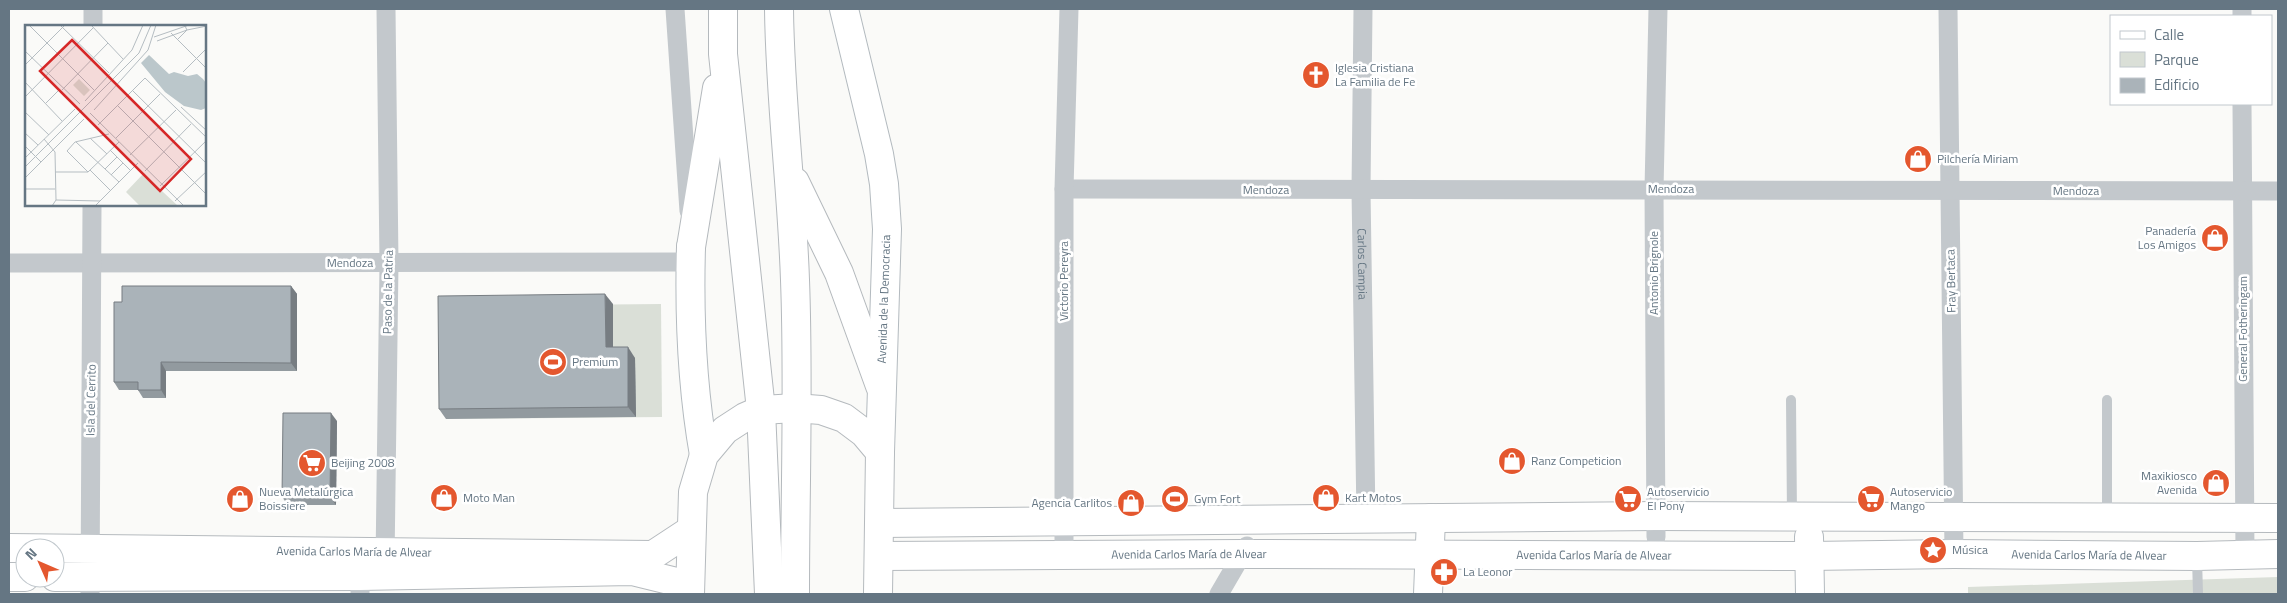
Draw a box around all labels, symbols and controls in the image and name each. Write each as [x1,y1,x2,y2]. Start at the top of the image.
legend [2110,15,2272,105]
text: Calle [2154,23,2184,46]
inset map [25,25,206,206]
text: Parque [2154,48,2199,71]
place label: Iglesia Cristiana La Familia de Fe [1335,58,1415,91]
church icon: Iglesia Cristiana La Familia de Fe [1301,60,1331,90]
text: Edificio [2154,73,2199,96]
shop icon: Pilchería Miriam [1903,144,1933,174]
place label: Pilchería Miriam [1937,149,2018,168]
street label: Mendoza [1648,179,1694,198]
street label: Mendoza [1243,180,1289,199]
street label: Mendoza [2053,181,2099,200]
place label: Panadería Los Amigos [2138,221,2196,254]
shop icon: Panadería Los Amigos [2200,223,2230,253]
street label: Carlos Campia [1353,228,1373,300]
street label: Antonio Brignole [1644,231,1663,315]
street label: Avenida de la Democracia [872,234,895,364]
street label: Victorio Pereyra [1054,241,1073,321]
street label: Fray Bertaca [1940,249,1961,313]
street label: Paso de la Patria [377,250,398,334]
street label: Mendoza [327,253,373,272]
street label: General Fotheringam [2233,276,2252,382]
sports icon: Premium [538,347,568,377]
place label: Premium [572,352,618,371]
street label: Isla del Cerrito [80,364,101,436]
shop icon: Ranz Competicion [1497,446,1527,476]
supermarket icon: Beijing 2008 [297,448,327,478]
place label: Ranz Competicion [1531,451,1622,470]
place label: Beijing 2008 [331,453,395,472]
place label: Maxikiosco Avenida [2141,466,2197,499]
shop icon: Maxikiosco Avenida [2201,468,2231,498]
place label: Nueva Metalúrgica Boissiere [259,482,353,515]
place label: Autoservicio El Pony [1647,482,1709,515]
place label: Autoservicio Mango [1890,482,1952,515]
shop icon: Moto Man [429,483,459,513]
shop icon: Kart Motos [1311,483,1341,513]
shop icon: Nueva Metalúrgica Boissiere [225,484,255,514]
sports icon: Gym Fort [1160,484,1190,514]
supermarket icon: Autoservicio El Pony [1613,484,1643,514]
supermarket icon: Autoservicio Mango [1856,484,1886,514]
place label: Moto Man [463,488,515,507]
shop icon: Agencia Carlitos [1116,488,1146,518]
place label: Kart Motos [1345,488,1402,507]
place label: Gym Fort [1194,489,1241,508]
place label: Agencia Carlitos [1032,493,1112,512]
place icon: Música [1918,535,1948,565]
north arrow [15,538,65,588]
place label: Música [1952,540,1988,559]
street label: Avenida Carlos María de Alvear [276,541,432,562]
text: N [20,543,41,564]
street label: Avenida Carlos María de Alvear [1111,544,1267,564]
street label: Avenida Carlos María de Alvear [2011,544,2167,565]
street label: Avenida Carlos María de Alvear [1516,545,1672,565]
pharmacy icon: La Leonor [1429,557,1459,587]
place label: La Leonor [1463,562,1512,581]

